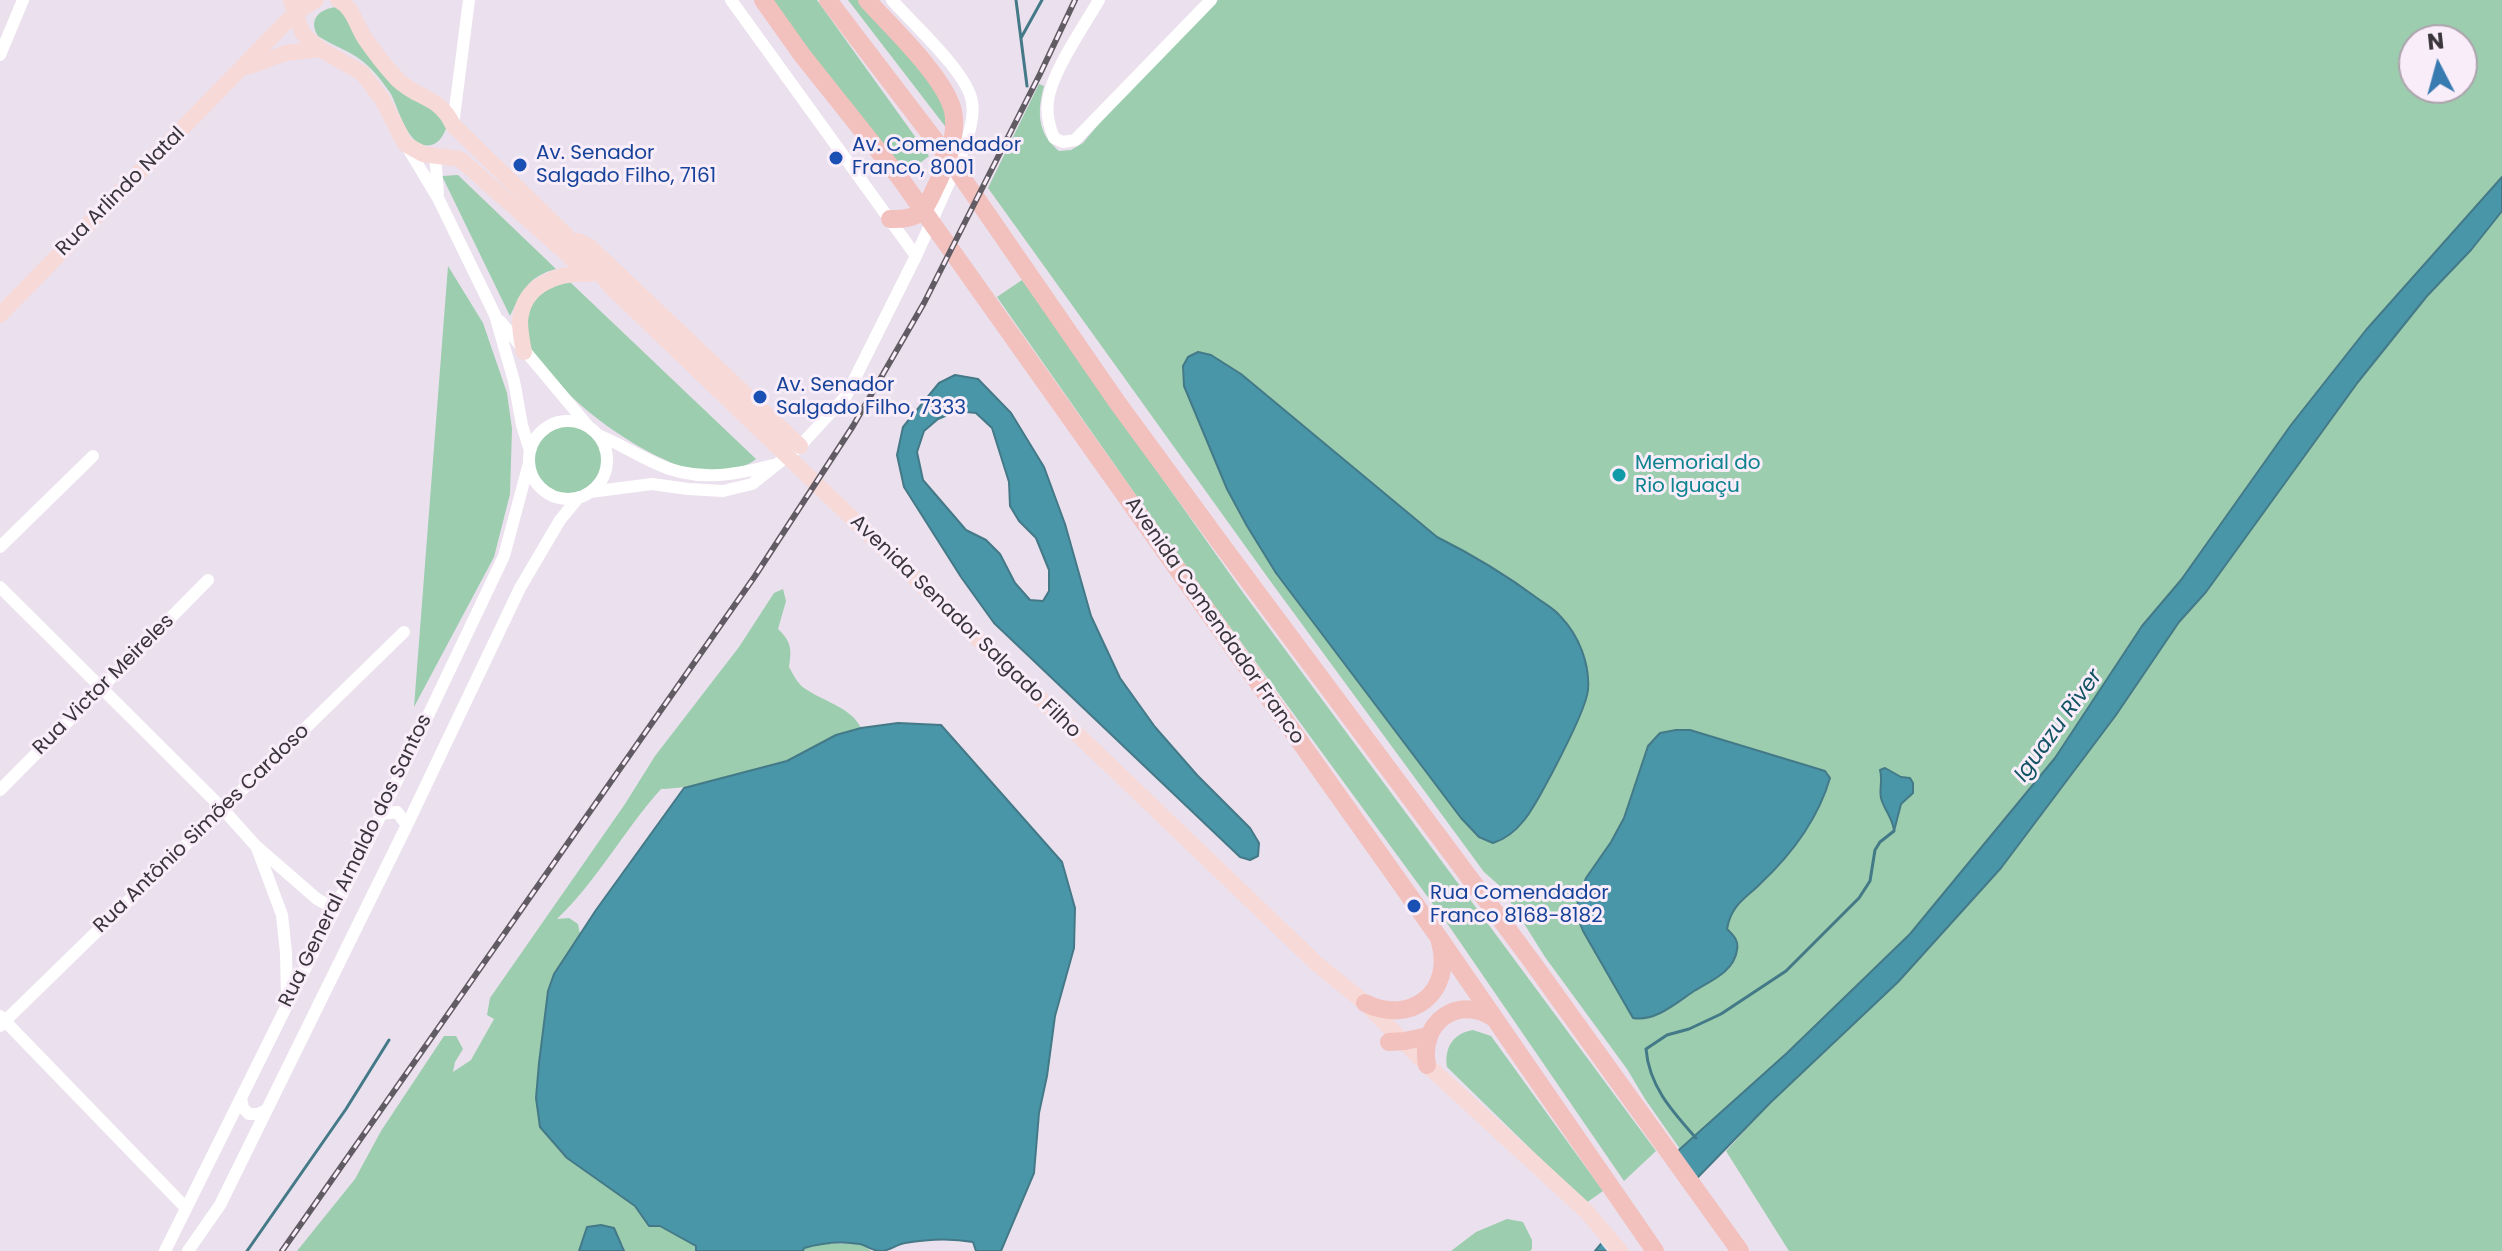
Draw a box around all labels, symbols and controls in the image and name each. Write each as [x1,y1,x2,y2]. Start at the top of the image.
north arrow [2398,24,2478,104]
text: N [2426,25,2445,58]
street label: Rua Arlindo Natal [52,123,190,261]
place label: Av. Comendador Franco, 8001 [852,134,1021,181]
place label: Av. Senador Salgado Filho, 7161 [536,142,716,189]
marker: Av. Comendador Franco, 8001 [827,149,845,167]
marker: Av. Senador Salgado Filho, 7161 [511,156,529,174]
place label: Av. Senador Salgado Filho, 7333 [776,374,966,421]
marker: Av. Senador Salgado Filho, 7333 [751,388,769,406]
place label: Memorial do Rio Iguaçu [1635,452,1760,499]
marker: Memorial do Rio Iguaçu [1610,466,1628,484]
street label: Avenida Comendador Franco [1119,493,1309,749]
street label: Avenida Senador Salgado Filho [845,510,1085,744]
street label: Rua Victor Meireles [29,610,179,760]
water label: Iguazu River [2009,664,2109,788]
street label: Rua General Arnaldo dos Santos [274,711,438,1011]
street label: Rua Antônio Simões Cardoso [89,720,315,938]
place label: Rua Comendador Franco 8168-8182 [1430,882,1609,929]
marker: Rua Comendador Franco 8168-8182 [1405,897,1423,915]

